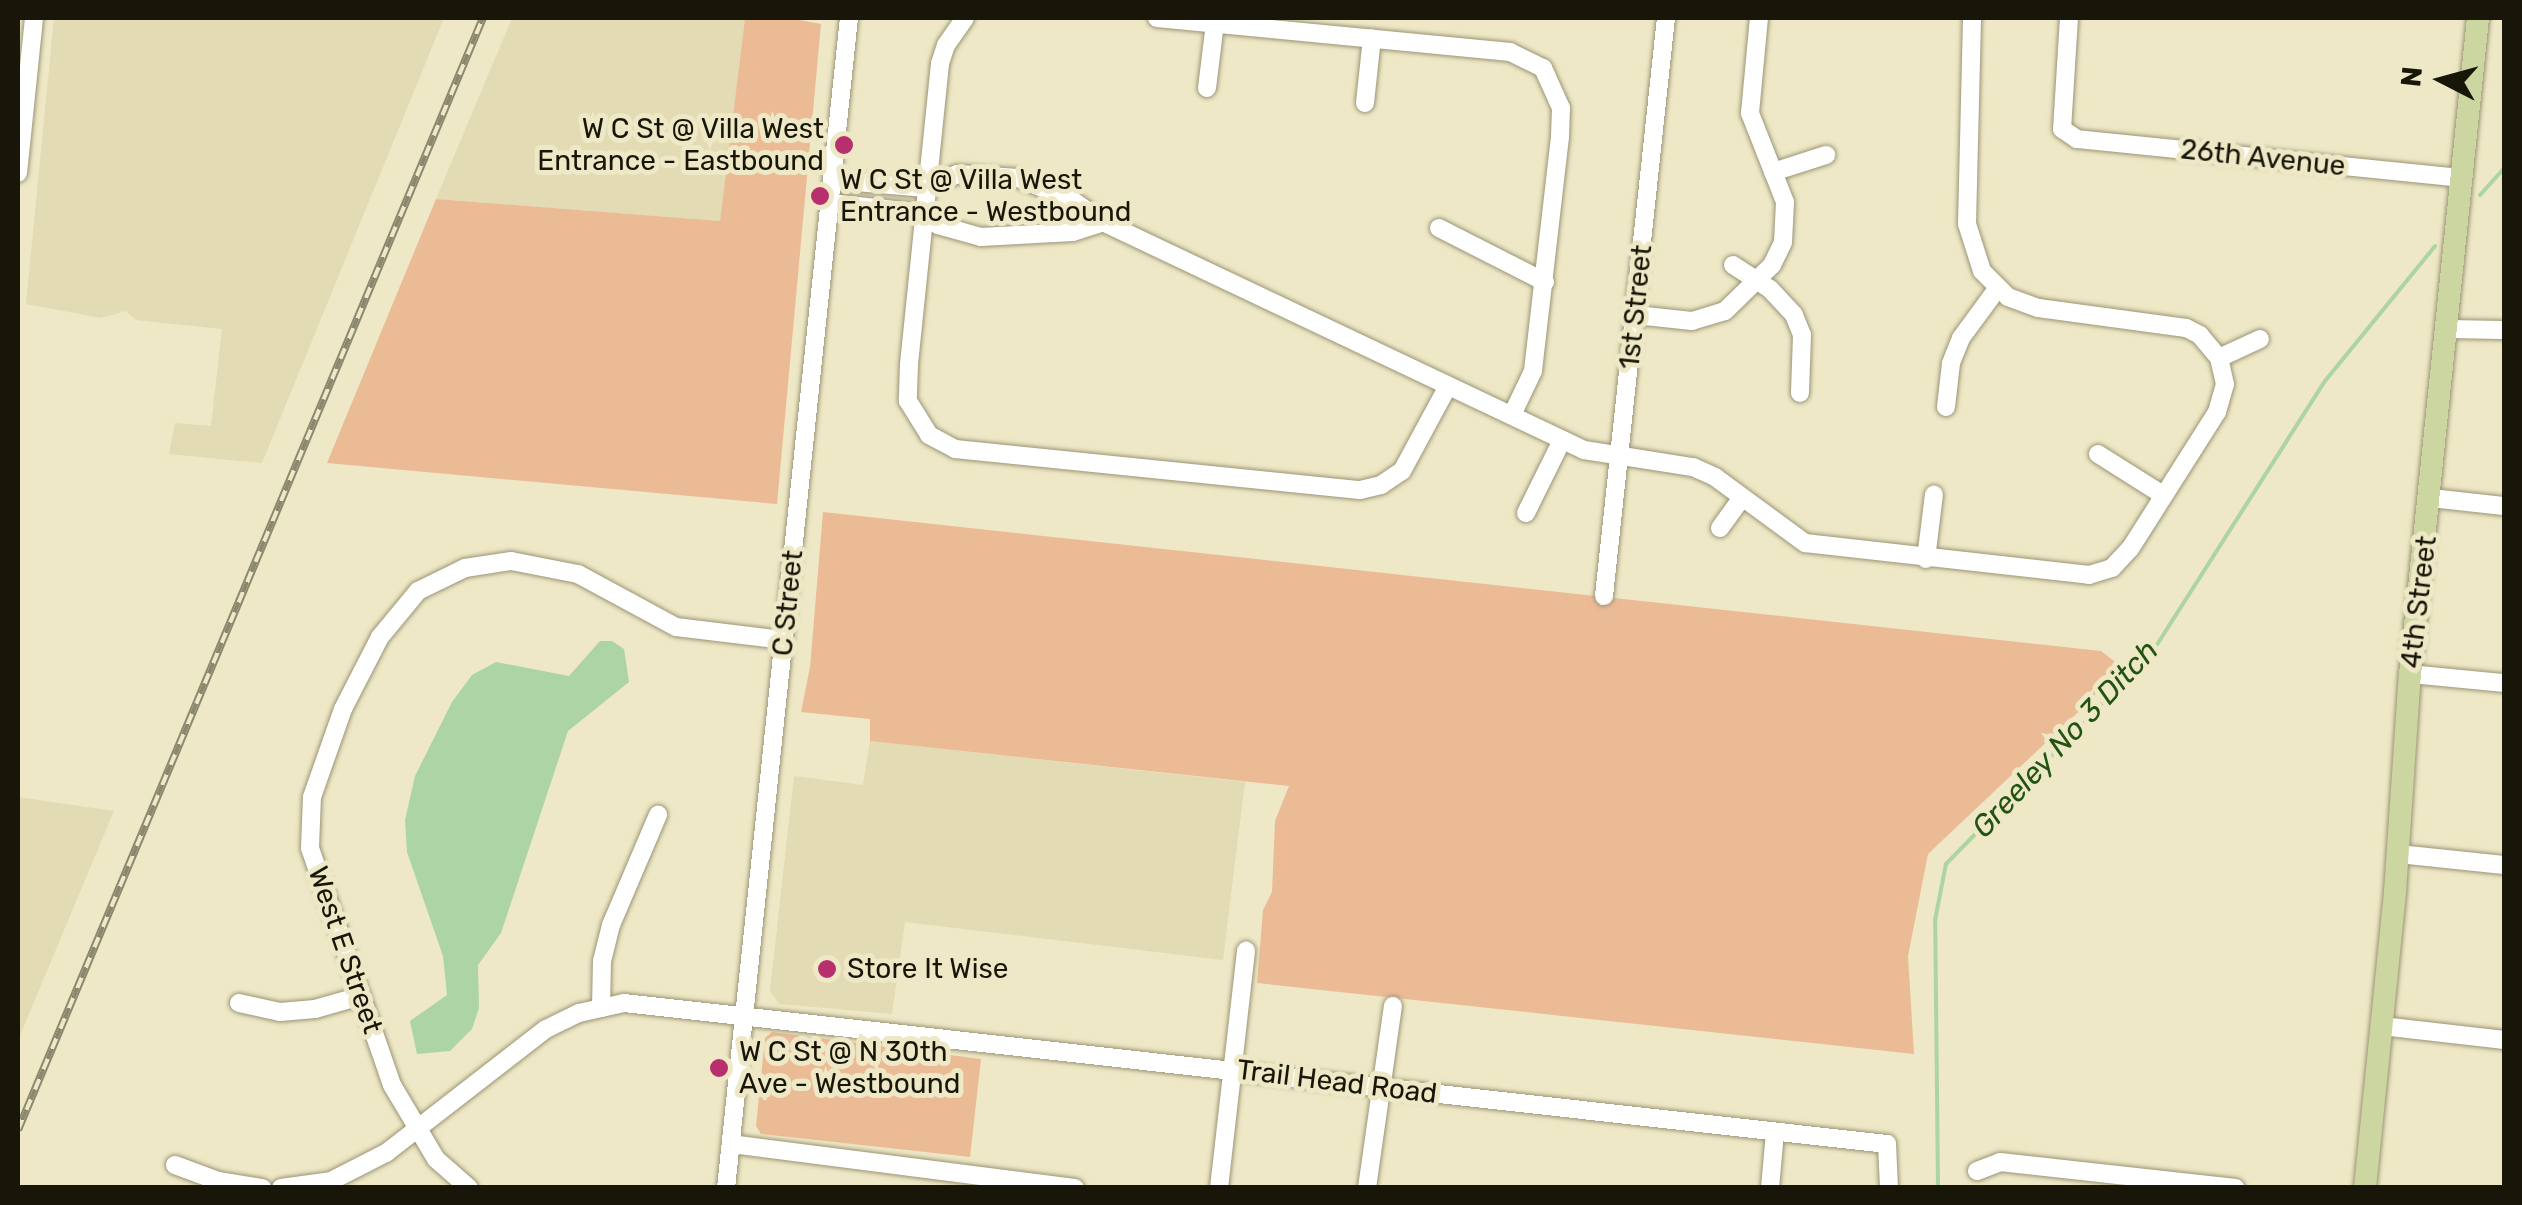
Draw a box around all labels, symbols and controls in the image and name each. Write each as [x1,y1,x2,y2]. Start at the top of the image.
north arrow [2392,30,2492,130]
text: N [2394,65,2429,89]
place label: W C St @ Villa West Entrance - Eastbound [537,112,824,178]
street label: 26th Avenue [2179,133,2347,183]
marker: W C St @ Villa West Entrance - Eastbound [833,134,855,156]
place label: W C St @ Villa West Entrance - Westbound [840,163,1132,229]
marker: W C St @ Villa West Entrance - Westbound [809,185,831,207]
street label: 1st Street [1613,243,1659,371]
street label: 4th Street [2394,534,2444,670]
street label: C Street [766,548,810,658]
water label: Greeley No 3 Ditch [1964,632,2166,846]
street label: West E Street [301,862,389,1038]
place label: Store It Wise [847,952,1009,986]
marker: Store It Wise [816,958,838,980]
place label: W C St @ N 30th Ave - Westbound [739,1035,961,1101]
street label: Trail Head Road [1235,1053,1439,1111]
marker: W C St @ N 30th Ave - Westbound [708,1057,730,1079]

